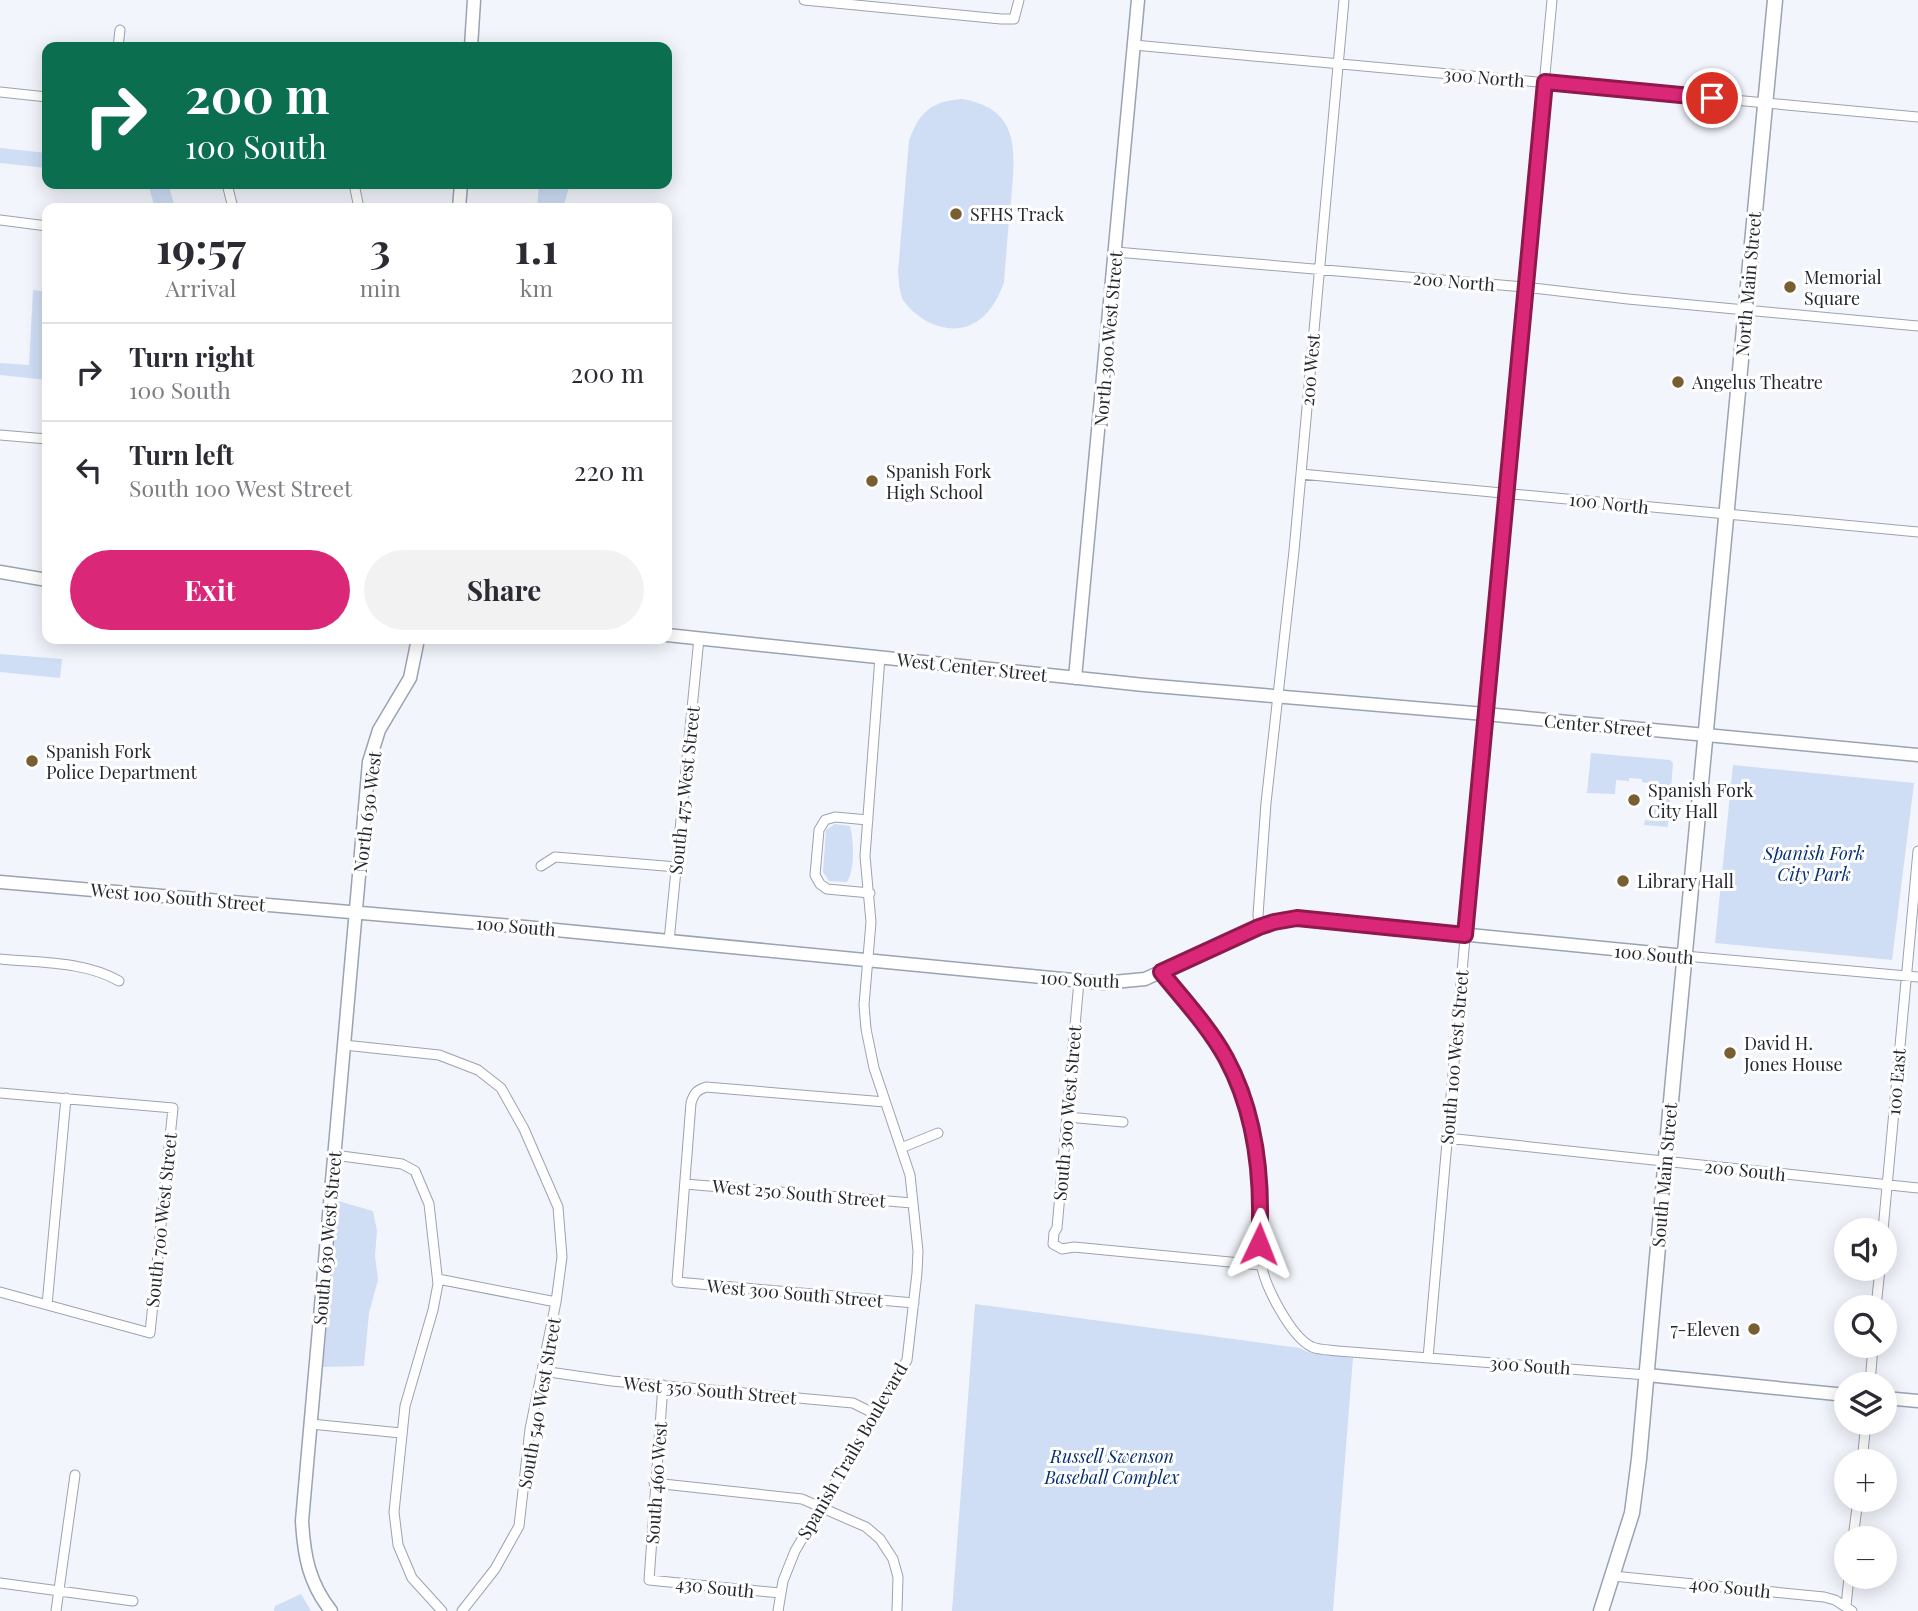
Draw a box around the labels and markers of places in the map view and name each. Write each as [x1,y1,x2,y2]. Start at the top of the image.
pin [1682,68,1742,128]
place label: SFHS Track [970,202,1064,226]
marker: SFHS Track [948,206,964,222]
place label: Memorial Square [1804,265,1882,310]
marker: Memorial Square [1782,279,1798,295]
place label: Angelus Theatre [1691,370,1823,394]
marker: Angelus Theatre [1670,374,1686,390]
place label: Spanish Fork High School [886,459,992,504]
marker: Spanish Fork High School [864,473,880,489]
place label: Spanish Fork Police Department [46,739,198,784]
marker: Spanish Fork Police Department [24,753,40,769]
place label: Spanish Fork City Hall [1648,778,1754,823]
marker: Spanish Fork City Hall [1626,792,1642,808]
place label: Library Hall [1637,869,1734,893]
marker: Library Hall [1615,873,1631,889]
place label: David H. Jones House [1743,1031,1843,1076]
marker: David H. Jones House [1722,1045,1738,1061]
place label: 7-Eleven [1670,1317,1740,1341]
marker: 7-Eleven [1746,1321,1762,1337]

